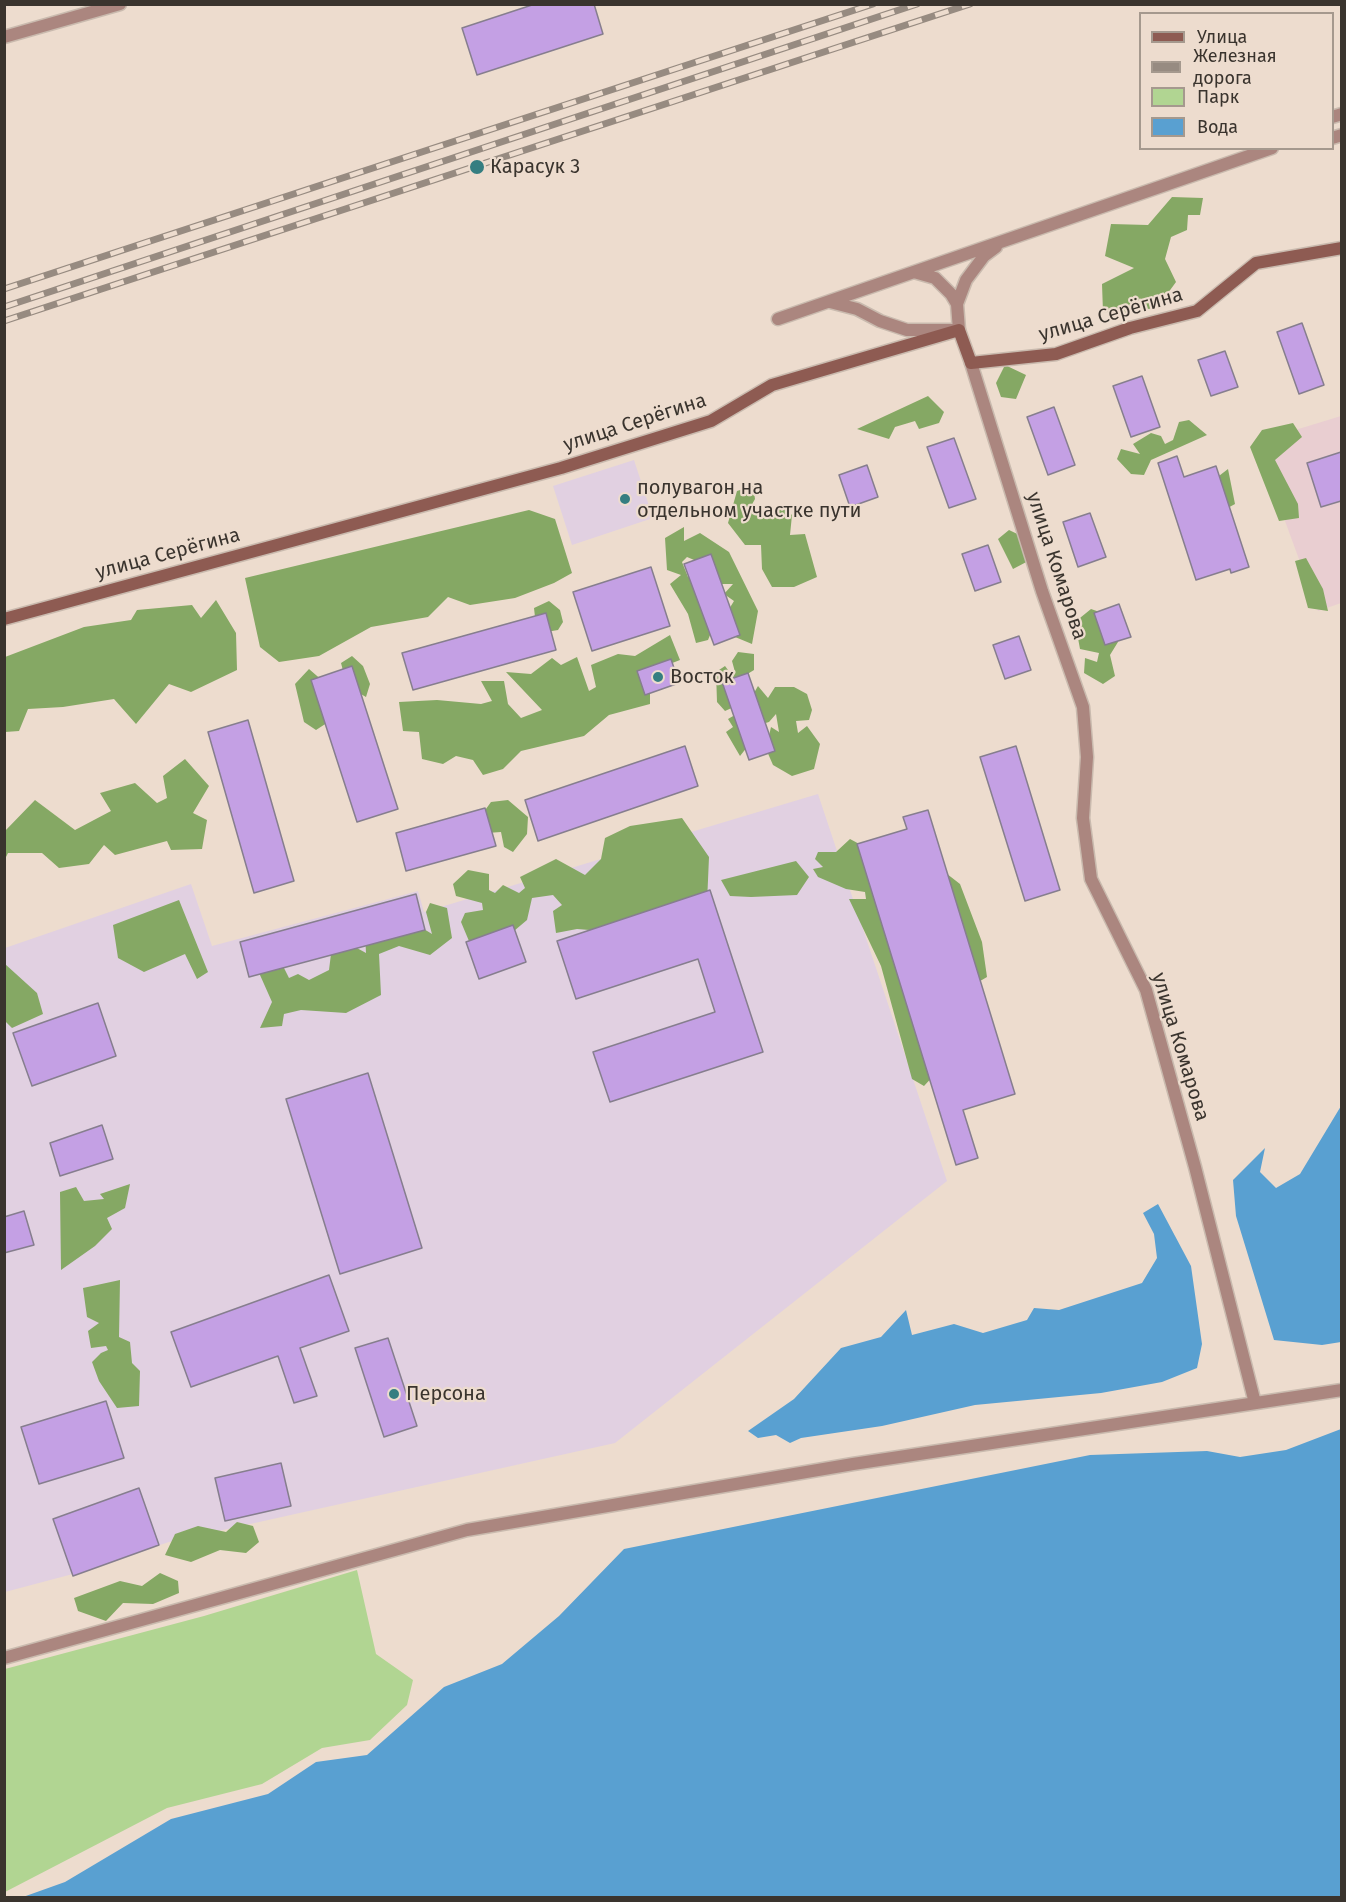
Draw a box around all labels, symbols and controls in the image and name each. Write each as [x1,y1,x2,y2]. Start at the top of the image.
legend [1139,12,1334,150]
text: Улица [1197,26,1247,48]
text: Железная дорога [1193,45,1277,89]
text: Парк [1197,86,1239,108]
text: Вода [1197,116,1238,138]
place label: Карасук 3 [490,155,580,179]
marker: Карасук 3 [468,158,486,176]
street label: улица Серёгина [1036,283,1186,347]
street label: улица Серёгина [561,389,709,457]
place label: полувагон на отдельном участке пути [637,476,862,523]
street label: улица Комарова [1021,489,1091,643]
marker: полувагон на отдельном участке пути [618,492,632,506]
street label: улица Серёгина [93,523,243,585]
place label: Восток [670,665,734,689]
marker: Восток [651,670,665,684]
street label: улица Комарова [1146,970,1214,1124]
place label: Персона [406,1382,486,1406]
marker: Персона [387,1387,401,1401]

